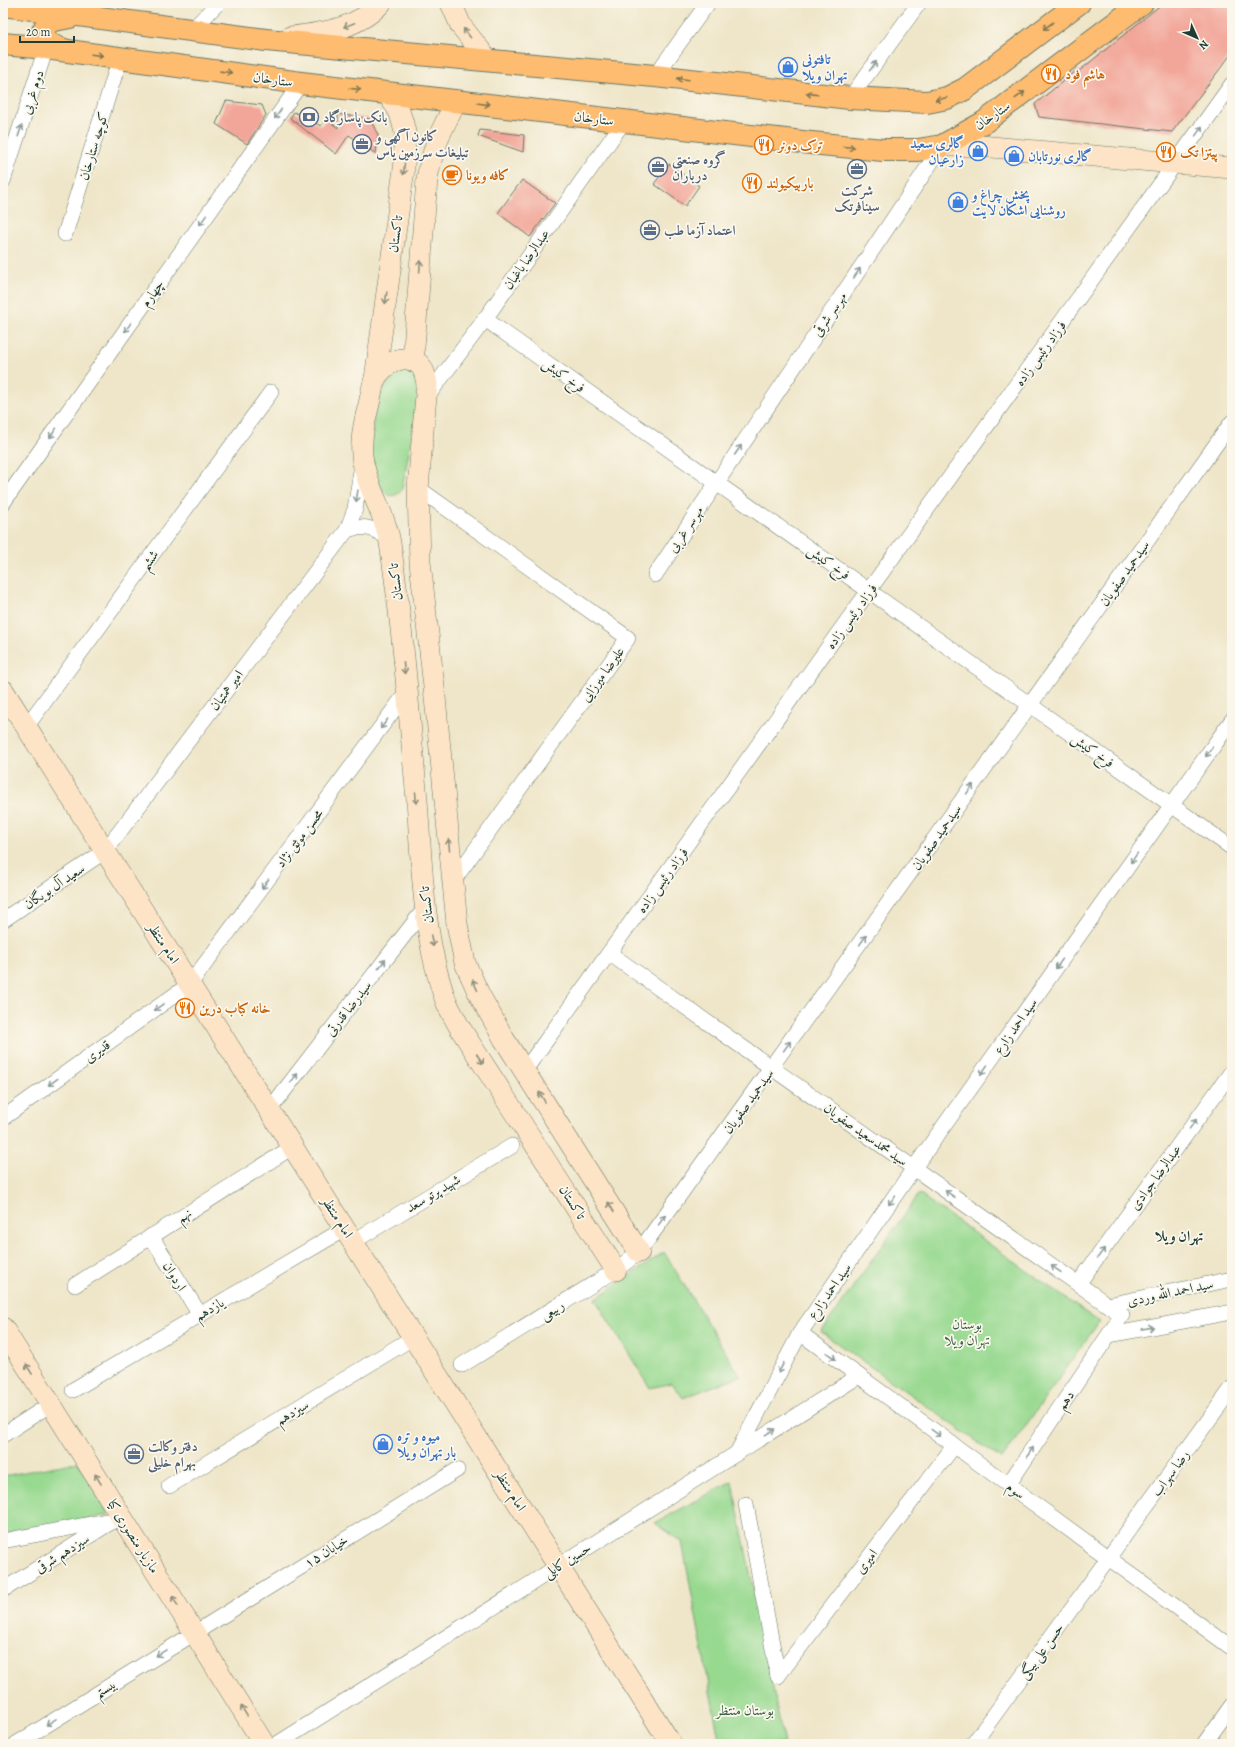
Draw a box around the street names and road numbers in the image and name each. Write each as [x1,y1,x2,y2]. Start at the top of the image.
street label: دوم غربی [16,67,51,118]
street label: ستارخان [252,67,294,92]
street label: ستارخان [971,96,1014,135]
street label: ستارخان [573,107,615,130]
street label: کوچه ستارخان [74,110,113,183]
street label: تاکستان [383,214,408,254]
street label: عبدالرضا باغبان [499,225,554,293]
street label: چهارم [136,276,171,313]
street label: مهرسر شرقی [808,288,851,340]
street label: فرزاد رئیس زاده [1010,317,1071,390]
street label: فرخ کیش [537,354,589,400]
street label: مهرسر غربی [663,502,708,556]
street label: سیدحمید صفویان [1095,536,1154,610]
street label: فرخ کیش [802,541,854,587]
street label: ششم [135,546,167,577]
street label: تاکستان [384,562,407,602]
street label: فرزاد رئیس زاده [821,580,882,653]
street label: علیرضا میرزایی [576,643,629,706]
street label: امیر همتیان [205,666,248,715]
street label: فرخ کیش [1066,729,1118,775]
street label: سیدحمید صفویان [907,800,966,874]
street label: محسن موثق نژاد [271,805,328,872]
street label: فرزاد رئیس زاده [632,844,693,917]
street label: سعید آل بویگان [20,859,89,914]
street label: تاکستان [415,885,438,925]
street label: امام منتظر [140,917,184,969]
street label: سیدرضا قدرتی [321,976,376,1040]
street label: سید احمد زارع [989,994,1044,1060]
street label: قدیری [80,1035,114,1067]
street label: سیدحمید صفویان [718,1065,779,1138]
street label: سید محمدسعید صفویان [820,1098,912,1171]
street label: عبدالرضا جوادی [1125,1141,1186,1214]
street label: شهید پرتو سعد [402,1170,464,1217]
street label: تاکستان [555,1181,591,1224]
street label: امام منتظر [314,1191,358,1243]
street label: نهم [173,1203,198,1231]
street label: اردوان [158,1258,191,1295]
street label: سید احمد زارع [803,1259,858,1325]
street label: سید احمد الله وردی [1125,1272,1215,1311]
street label: یازدهم [191,1293,231,1329]
street label: ربیعی [537,1296,568,1325]
street label: دهم [1052,1387,1082,1416]
street label: سیزدهم [272,1395,314,1433]
street label: رضا سهراب [1147,1446,1194,1500]
street label: امام منتظر [487,1464,531,1516]
street label: سوم [1001,1477,1029,1506]
street label: مازیار منصوری کیا [103,1496,164,1577]
street label: سیزدهم شرقی [31,1529,95,1581]
street label: خیابان ۱۵ [301,1530,352,1572]
street label: حسین کابلی [540,1538,595,1583]
street label: امیری [851,1545,882,1578]
street label: حسن علی بیگی [1015,1619,1068,1683]
street label: بیستم [91,1674,122,1706]

